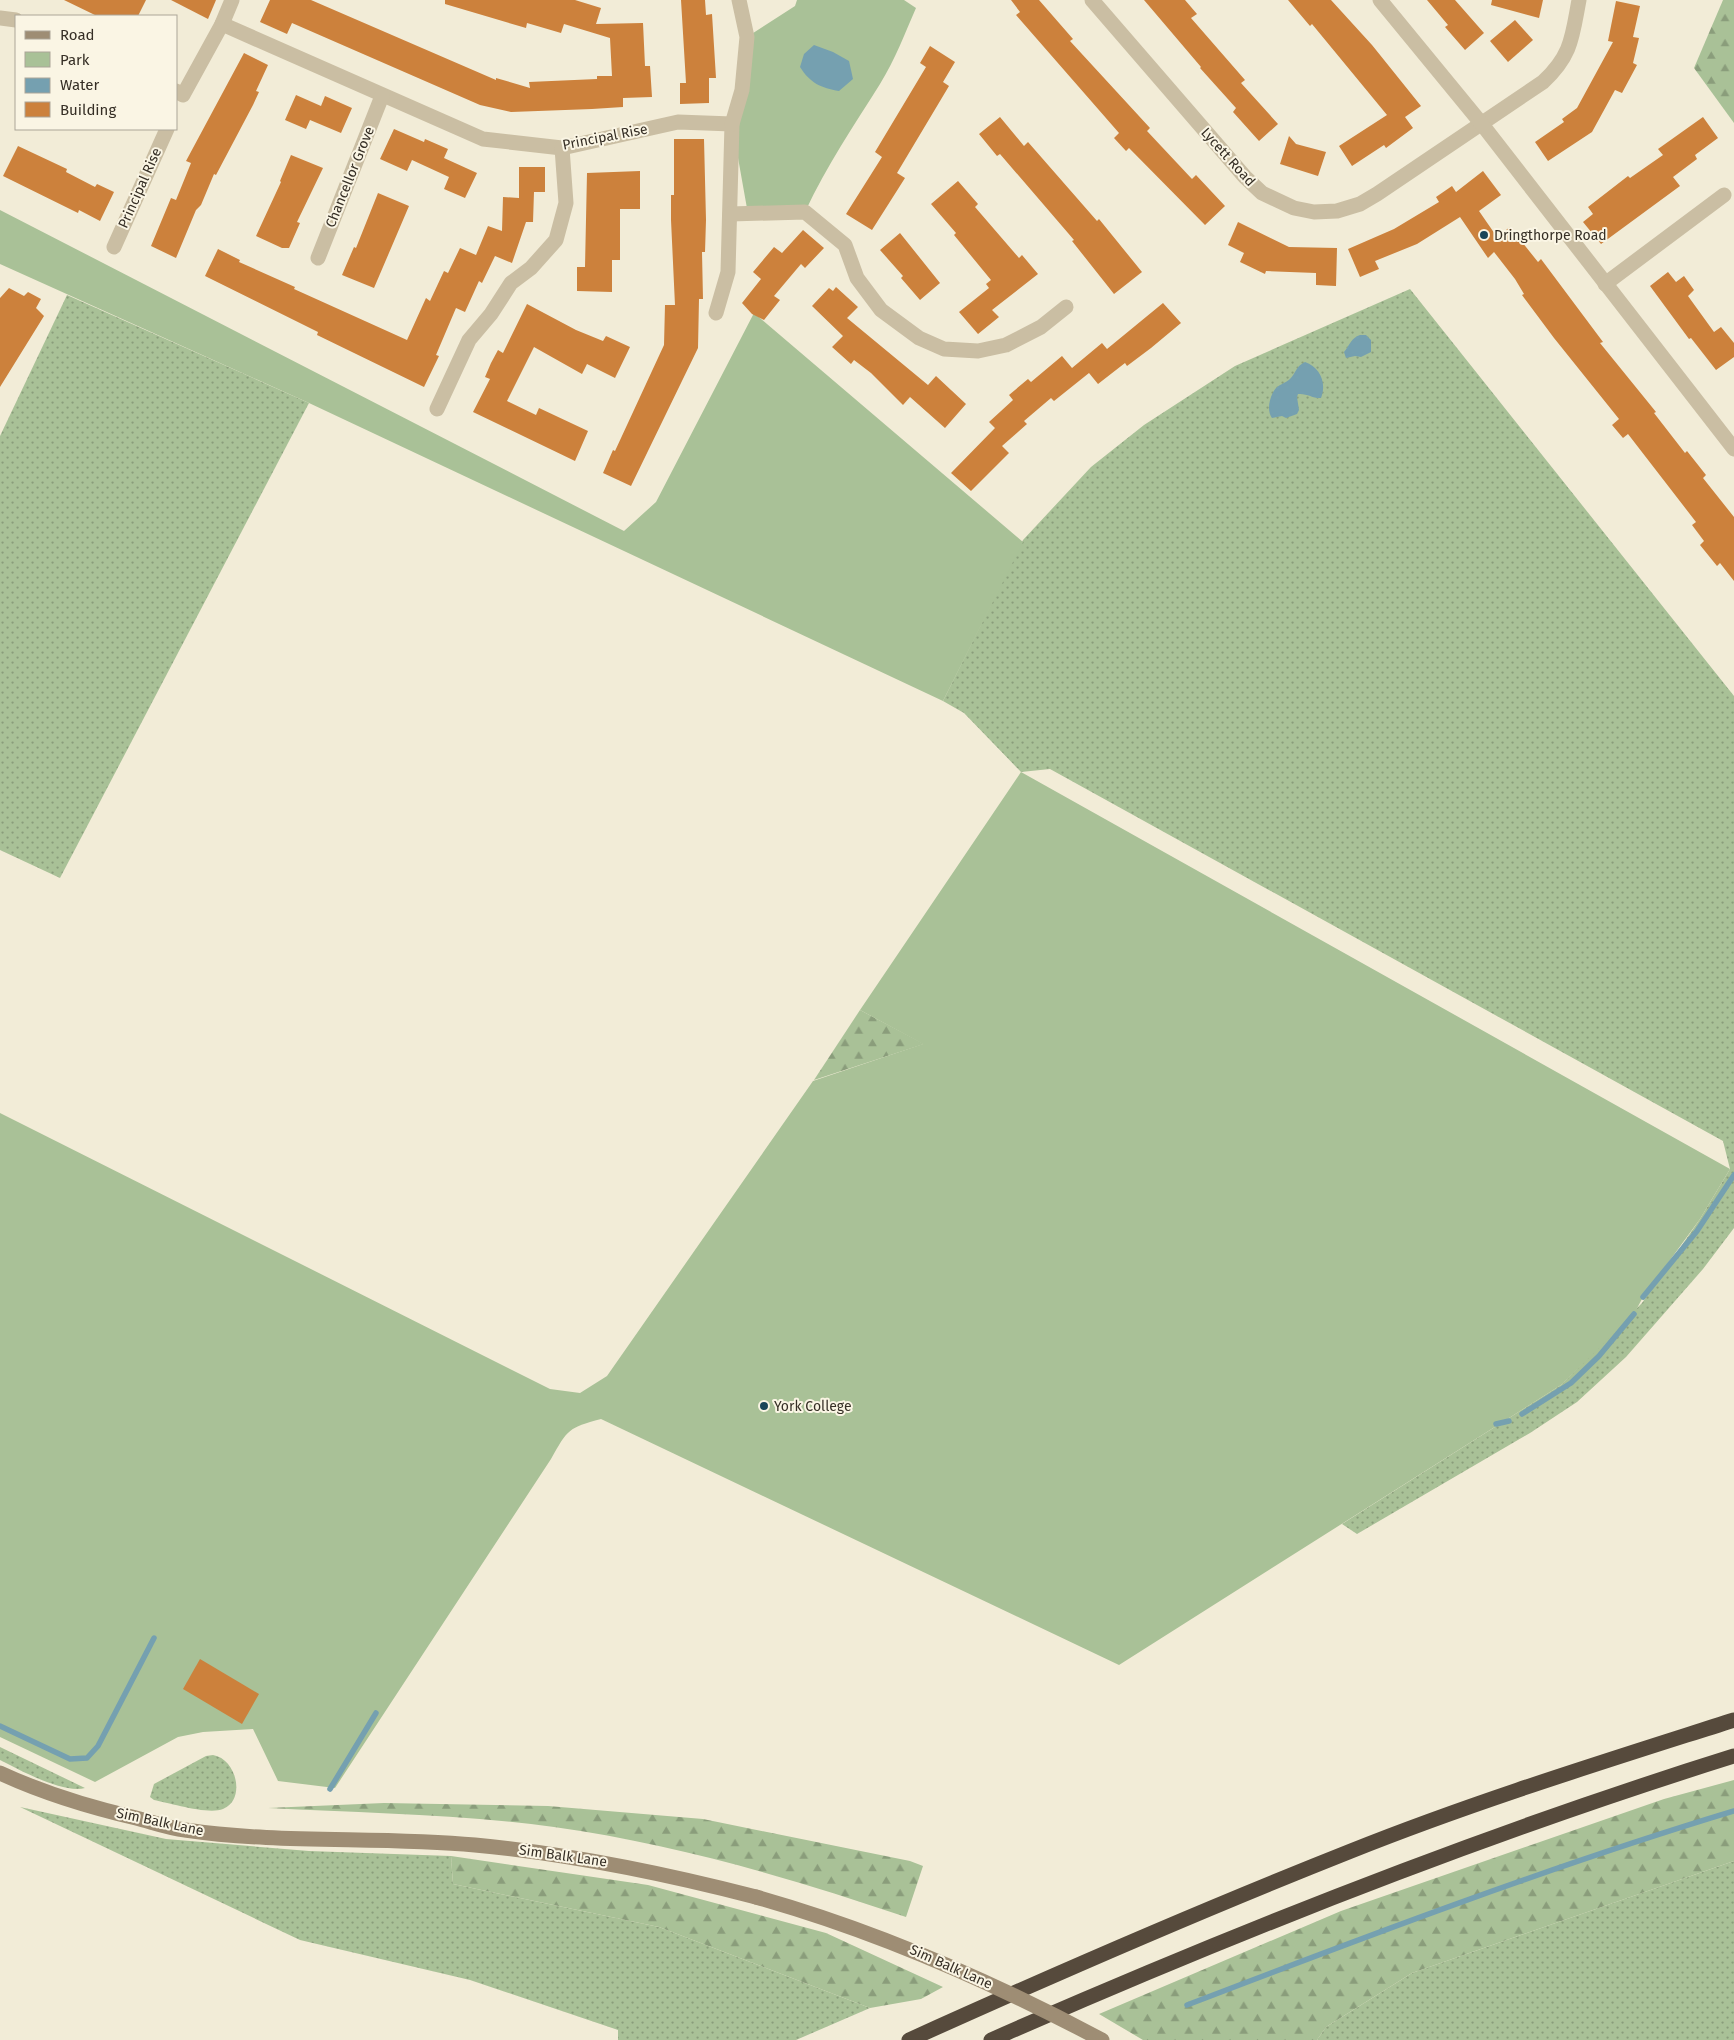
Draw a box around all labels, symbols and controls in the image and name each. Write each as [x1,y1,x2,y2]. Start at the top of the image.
legend [15,15,178,130]
text: Road [60,26,95,44]
text: Park [60,51,90,69]
text: Water [60,76,99,94]
text: Building [60,101,116,119]
street label: Principal Rise [561,120,649,154]
street label: Chancellor Grove [322,124,378,230]
street label: Lycett Road [1197,124,1259,190]
street label: Principal Rise [115,145,165,231]
place label: Dringthorpe Road [1494,227,1607,244]
marker: Dringthorpe Road [1478,229,1490,241]
place label: York College [774,1398,852,1415]
marker: York College [758,1400,770,1412]
street label: Sim Balk Lane [115,1804,205,1840]
street label: Sim Balk Lane [518,1841,608,1871]
street label: Sim Balk Lane [907,1941,995,1993]

